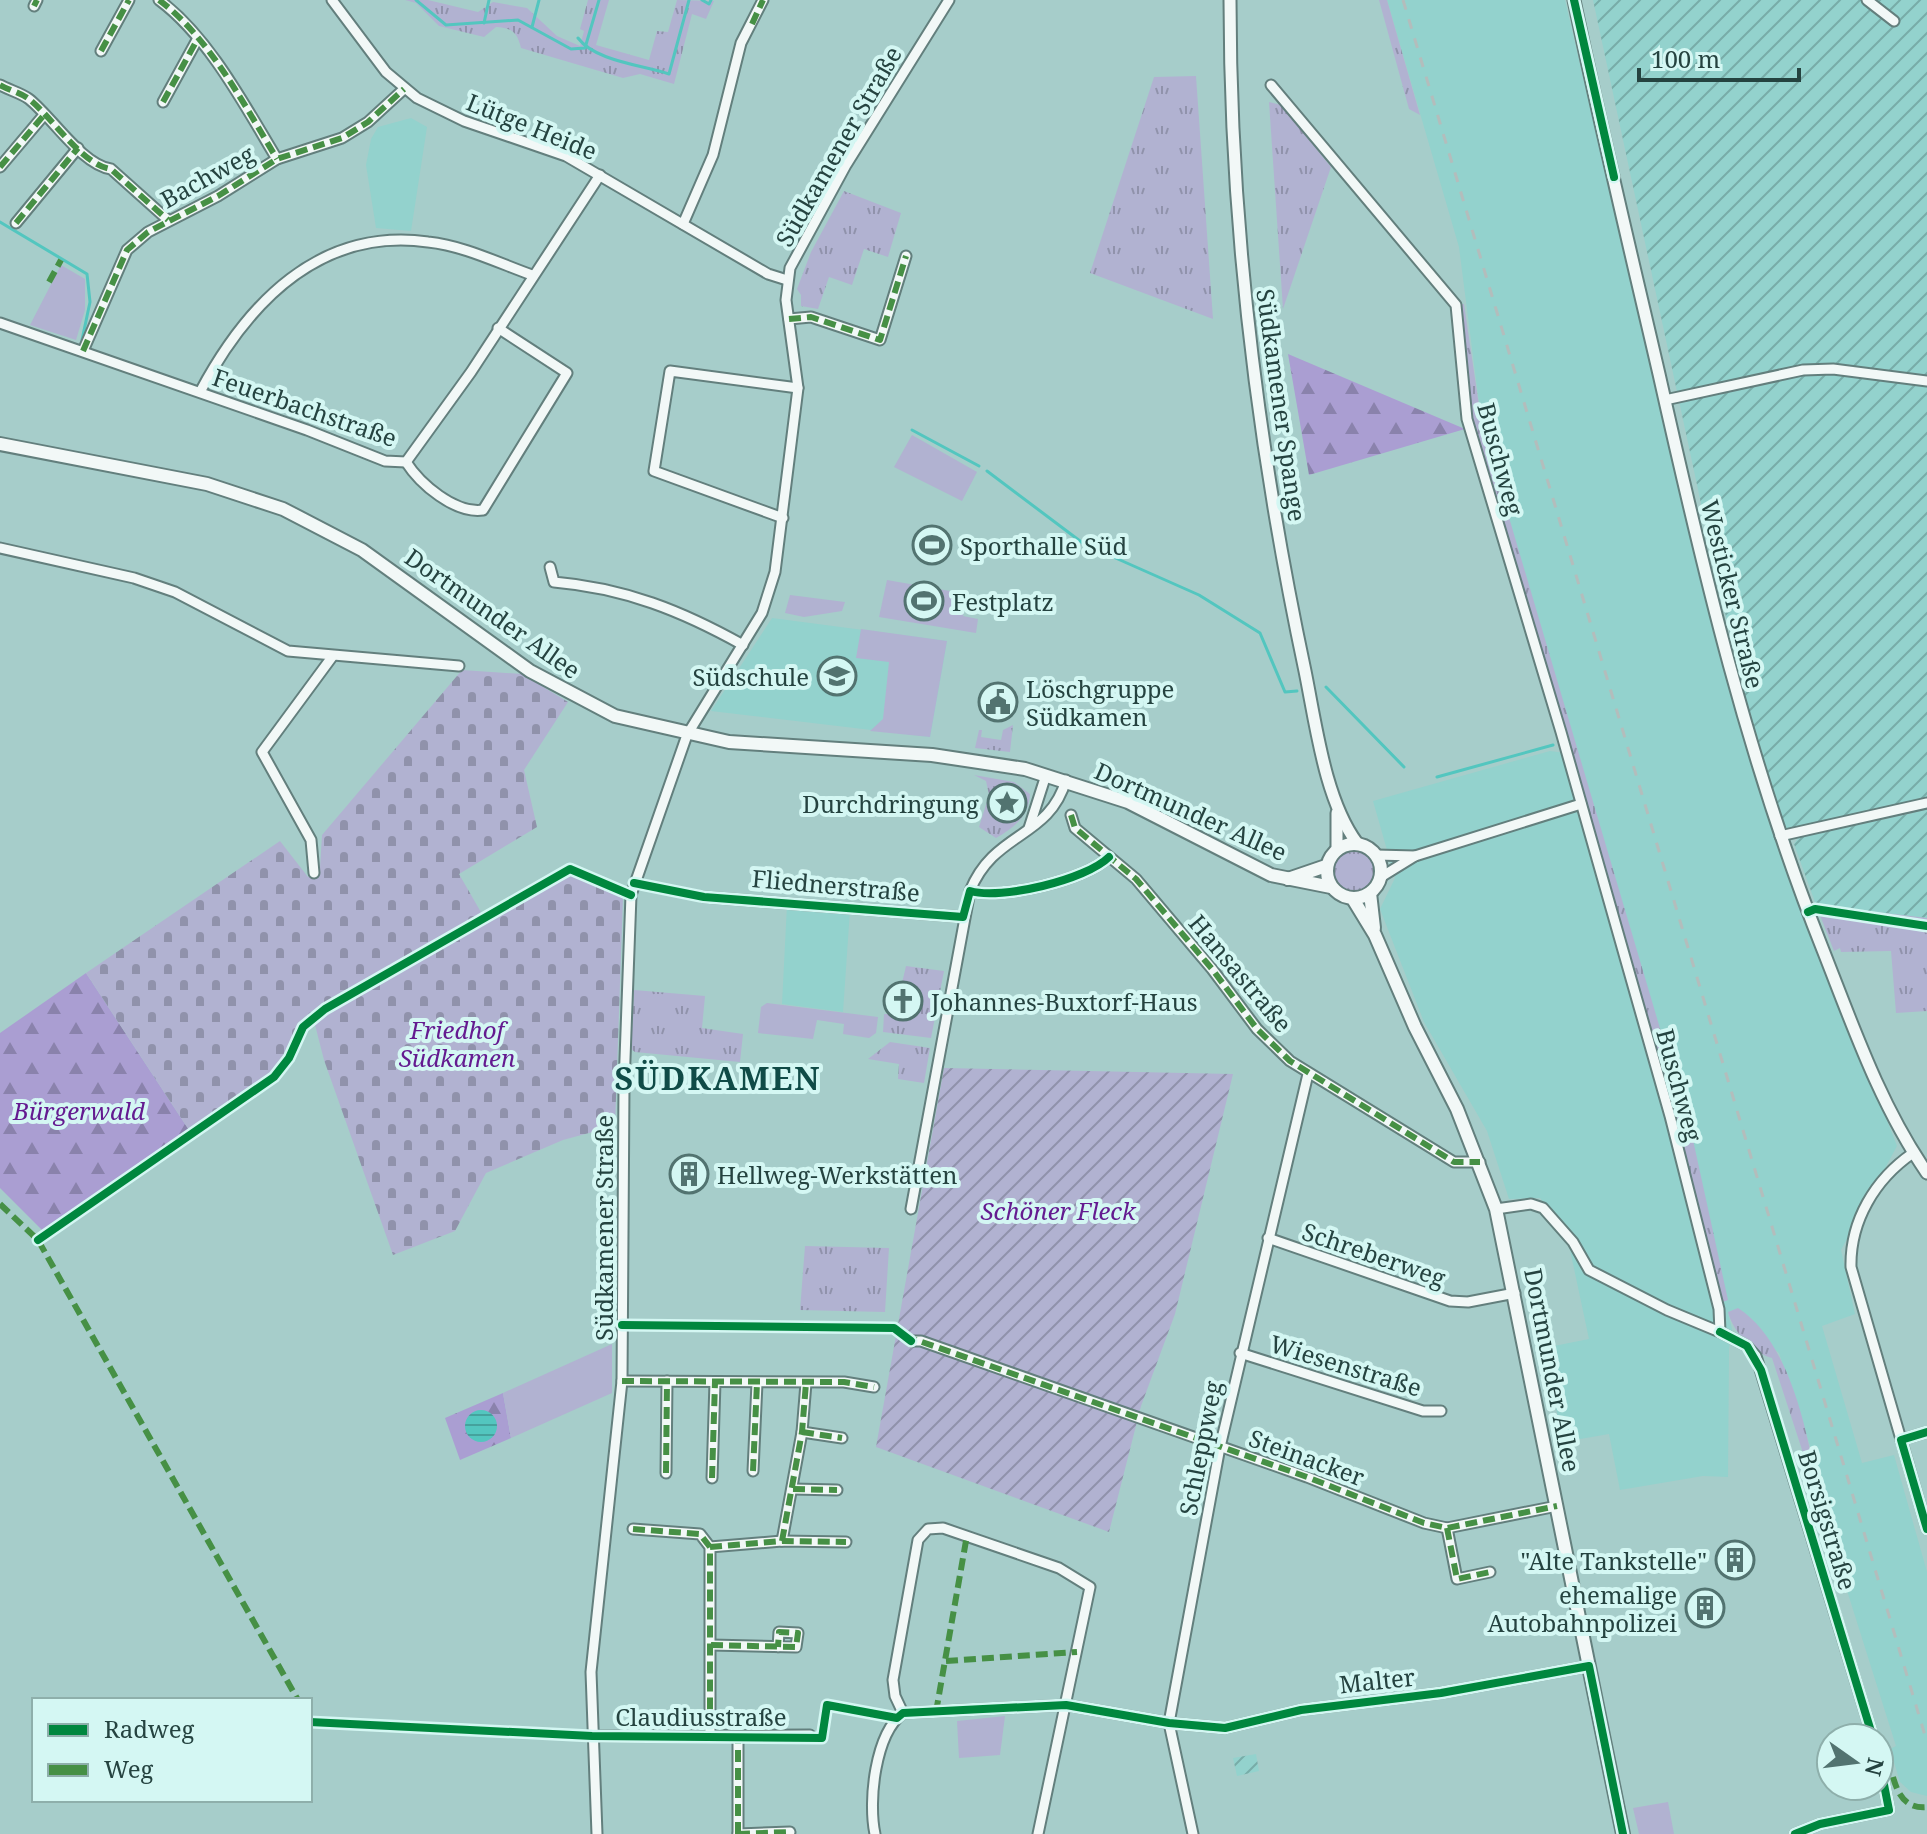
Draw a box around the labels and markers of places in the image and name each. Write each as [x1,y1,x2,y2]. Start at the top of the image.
sports icon: Sporthalle Süd [911,524,953,566]
place label: Sporthalle Süd [960,529,1127,562]
sports icon: Festplatz [903,580,945,622]
place label: Festplatz [952,585,1054,618]
school or university icon: Südschule [816,655,858,697]
place label: Südschule [693,660,809,693]
place label: Löschgruppe Südkamen [1026,672,1174,733]
public building icon: Löschgruppe Südkamen [977,681,1019,723]
place icon: Durchdringung [986,782,1028,824]
place label: Durchdringung [802,787,979,820]
church icon: Johannes-Buxtorf-Haus [882,980,924,1022]
place label: Johannes-Buxtorf-Haus [930,985,1198,1018]
building icon: Hellweg-Werkstätten [668,1153,710,1195]
place label: Hellweg-Werkstätten [717,1158,958,1191]
building icon: "Alte Tankstelle" [1714,1539,1756,1581]
place label: "Alte Tankstelle" [1521,1544,1707,1577]
place label: ehemalige Autobahnpolizei [1488,1578,1677,1639]
building icon: ehemalige Autobahnpolizei [1684,1587,1726,1629]

